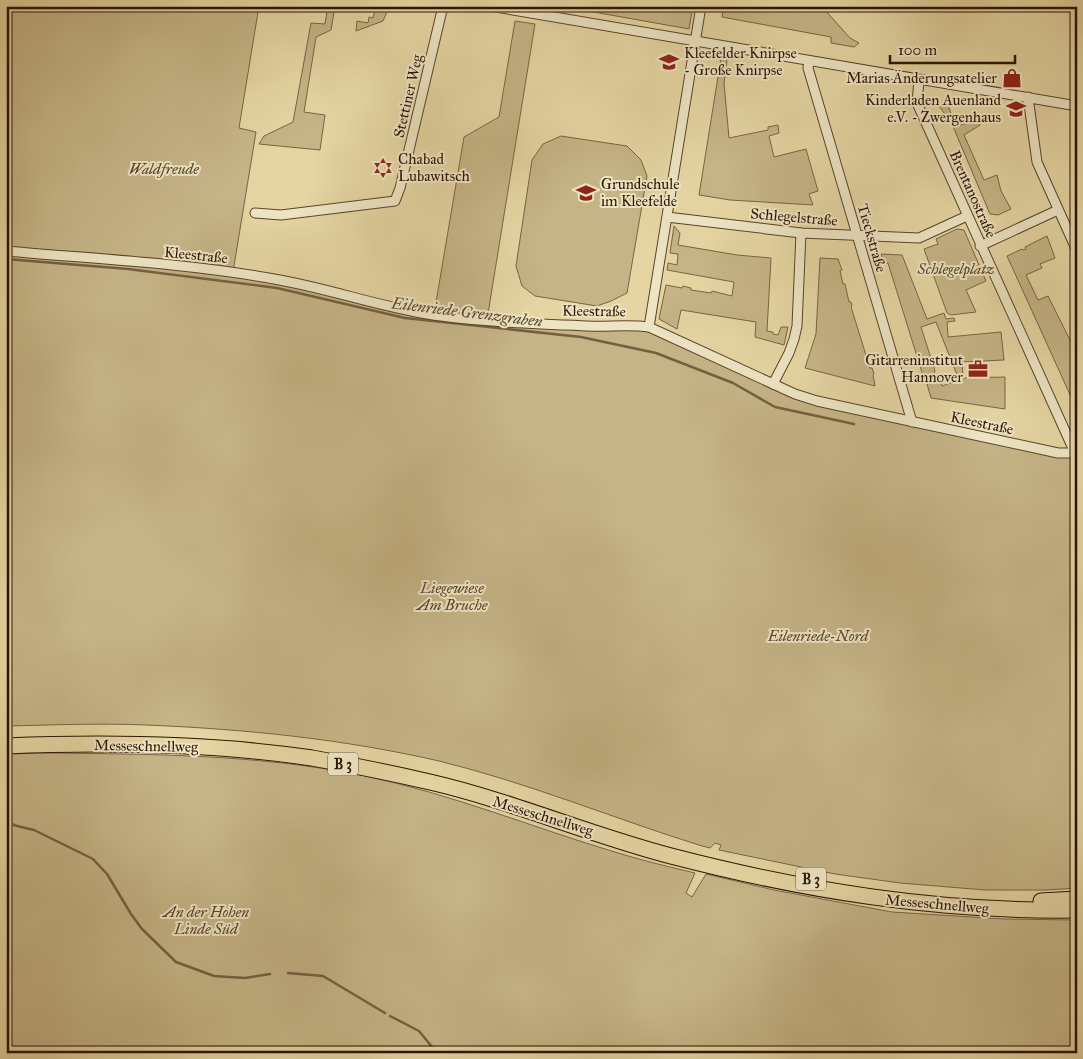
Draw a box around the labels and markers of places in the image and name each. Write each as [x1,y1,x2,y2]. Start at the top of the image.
place label: Kleefelder Knirpse - Große Knirpse [684,44,797,79]
school or university icon: Kleefelder Knirpse - Große Knirpse [658,51,680,73]
shop icon: Marias Änderungsatelier [1001,67,1023,89]
place label: Marias Änderungsatelier [846,69,997,87]
place label: Kinderladen Auenland e.V. - Zwergenhaus [865,91,1001,126]
school or university icon: Kinderladen Auenland e.V. - Zwergenhaus [1005,98,1027,120]
place label: Chabad Lubawitsch [398,150,471,185]
synagogue icon: Chabad Lubawitsch [372,157,394,179]
place label: Grundschule im Kleefelde [601,175,680,210]
school or university icon: Grundschule im Kleefelde [575,182,597,204]
place label: Gitarreninstitut Hannover [865,351,964,386]
office icon: Gitarreninstitut Hannover [967,358,989,380]

